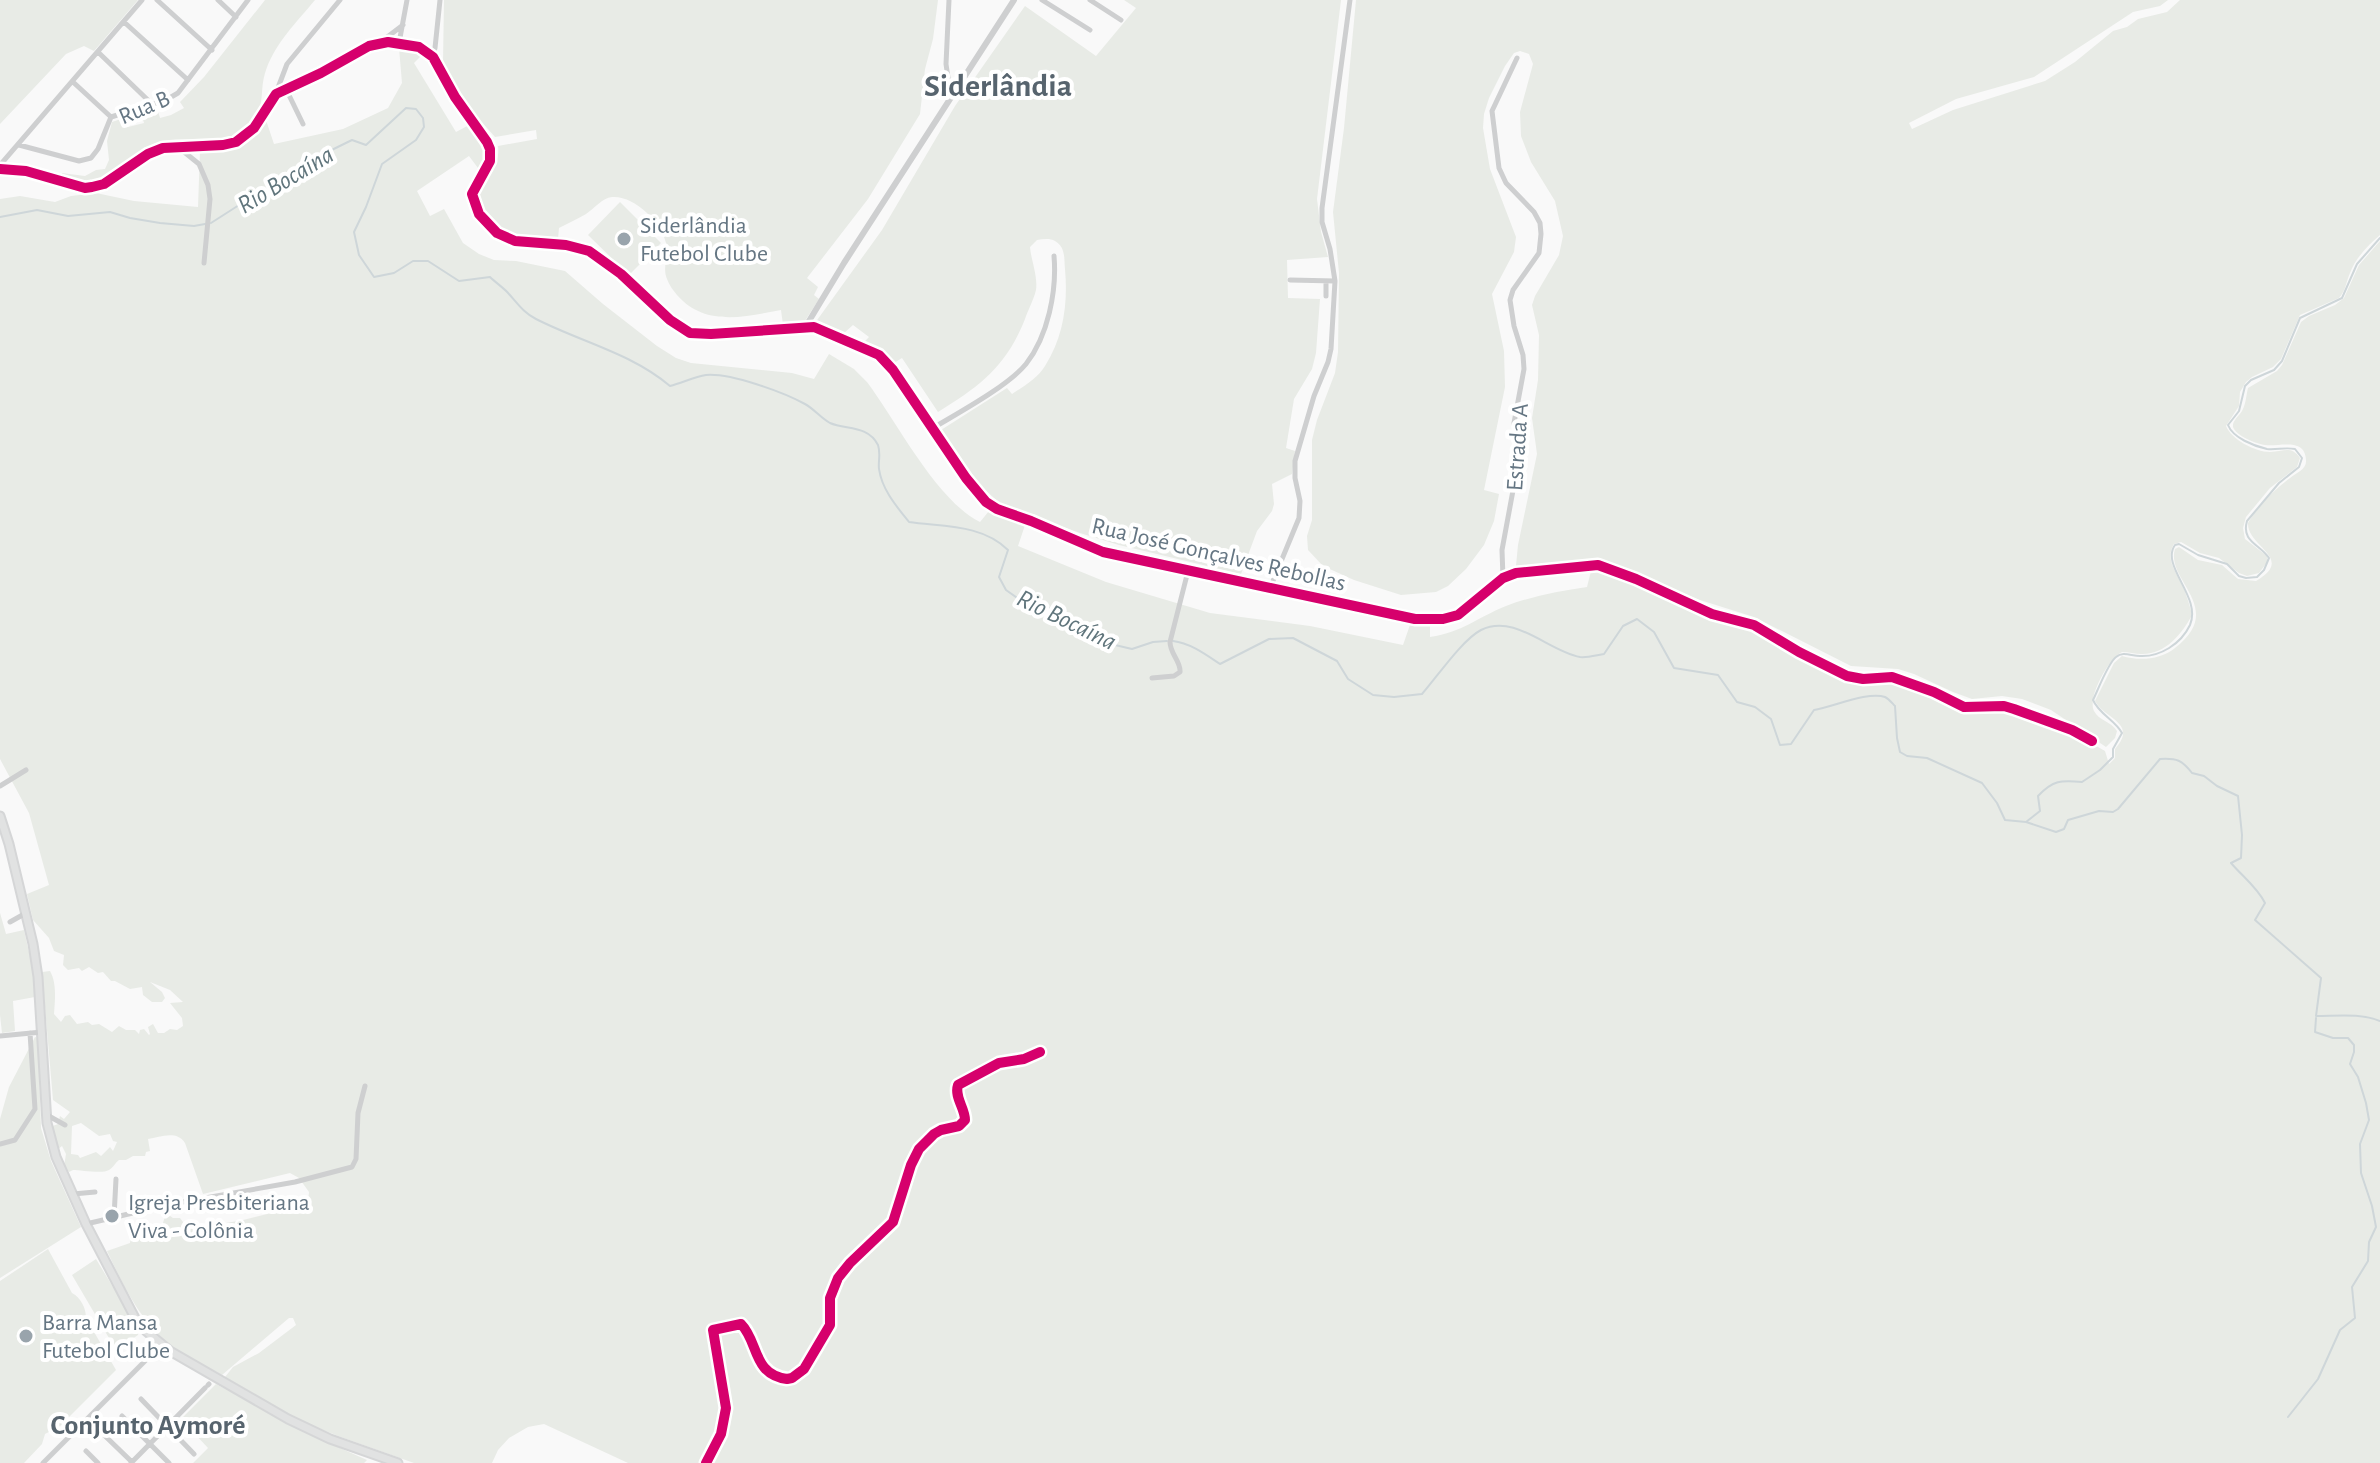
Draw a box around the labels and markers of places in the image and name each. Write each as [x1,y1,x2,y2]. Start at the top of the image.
place label: Siderlândia Futebol Clube [640,214,768,266]
marker: Siderlândia Futebol Clube [615,230,633,248]
place label: Igreja Presbiteriana Viva - Colônia [128,1191,310,1243]
marker: Igreja Presbiteriana Viva - Colônia [103,1207,121,1225]
place label: Barra Mansa Futebol Clube [42,1311,170,1363]
marker: Barra Mansa Futebol Clube [17,1327,35,1345]

